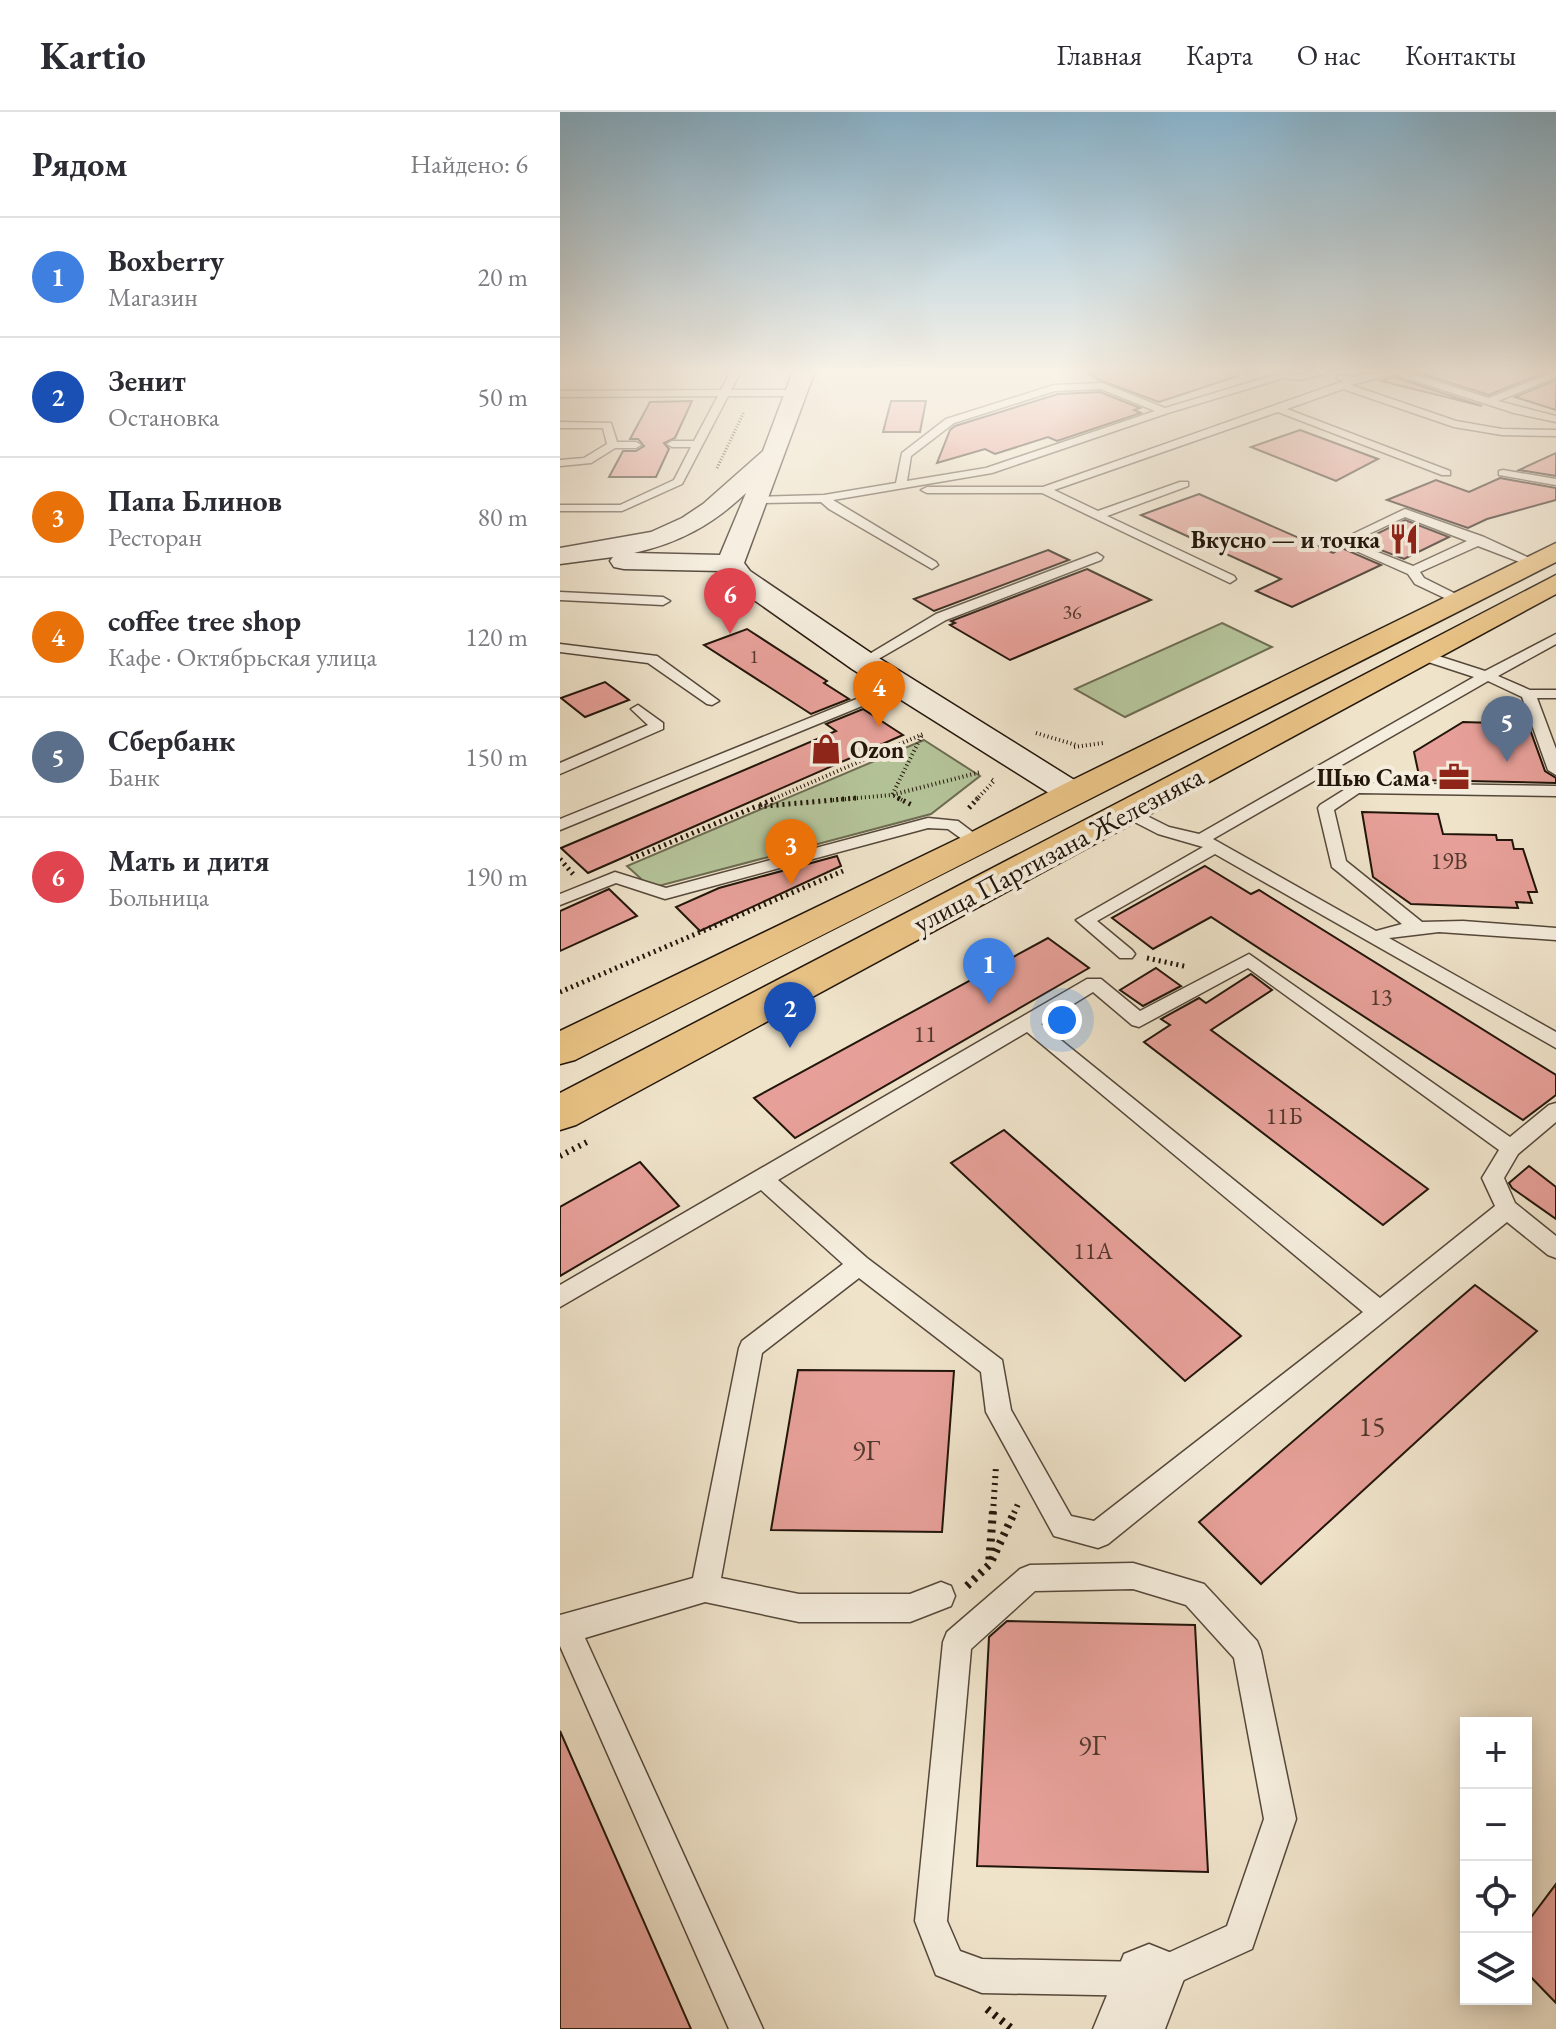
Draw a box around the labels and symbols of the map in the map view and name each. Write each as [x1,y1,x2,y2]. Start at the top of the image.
restaurant icon: Вкусно — и точка [1387,522,1421,556]
place label: Вкусно — и точка [1191,524,1380,556]
pin: 6 [704,568,756,634]
house number: 36 [1062,599,1082,625]
house number: 1 [749,643,759,669]
pin: 4 [853,661,905,727]
pin: 5 [1481,696,1533,762]
shop icon: Ozon [809,732,843,766]
place label: Ozon [850,734,905,765]
street label: улица Партизана Железняка [907,757,1210,941]
office icon: Шью Сама [1437,760,1471,794]
place label: Шью Сама [1317,762,1430,793]
pin: 3 [765,819,817,885]
house number: 19В [1430,845,1468,876]
pin: 1 [963,938,1015,1004]
house number: 13 [1369,981,1393,1012]
pin: 2 [764,982,816,1048]
your location [1042,1000,1082,1040]
house number: 11 [913,1018,937,1049]
house number: 11Б [1265,1100,1303,1131]
house number: 11А [1073,1235,1113,1266]
house number: 15 [1359,1408,1385,1444]
house number: 9Г [852,1432,880,1468]
house number: 9Г [1078,1727,1106,1763]

